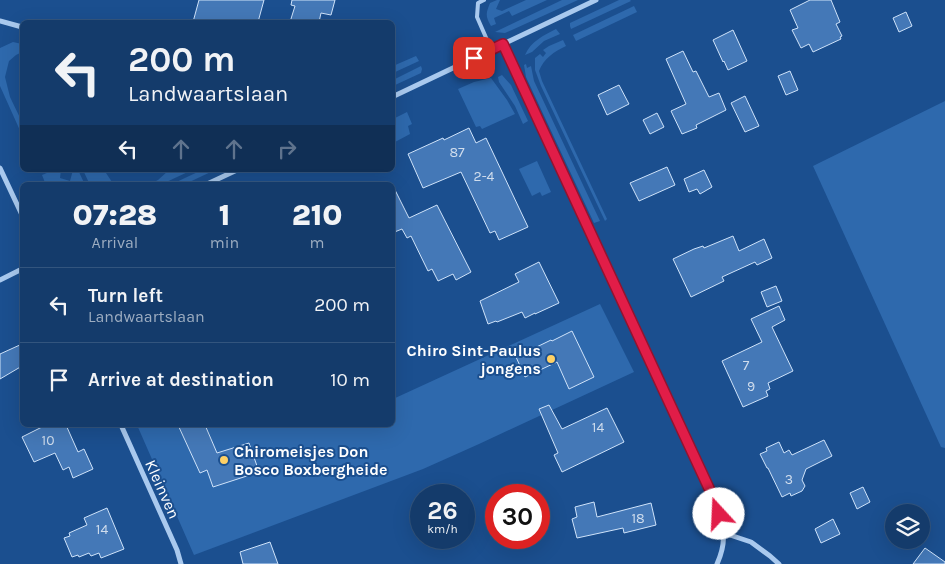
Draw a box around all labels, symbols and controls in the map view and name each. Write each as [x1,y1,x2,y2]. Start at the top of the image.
pin [453,37,495,79]
text: 200 m [128,39,236,80]
icon: left [45,40,110,105]
icon: arrive [460,44,488,72]
text: Landwaartslaan [128,81,288,107]
icon: left [114,135,142,163]
icon: ahead [167,135,195,163]
icon: ahead [220,135,248,163]
icon: right [273,135,301,163]
house number: 87 [449,144,465,161]
house number: 2-4 [474,168,495,185]
text: 07:28 [73,197,157,233]
text: 1 [219,197,230,233]
text: 210 [292,197,342,233]
text: Arrival [91,233,138,252]
text: min [210,233,239,252]
text: m [310,233,325,252]
text: Turn left [88,285,163,307]
icon: left [45,291,73,319]
text: 200 m [314,294,370,316]
text: Landwaartslaan [88,307,205,326]
place label: Chiro Sint-Paulus jongens [407,341,541,378]
marker: Chiro Sint-Paulus jongens [545,353,557,365]
house number: 7 [743,357,750,374]
icon: arrive [45,366,73,394]
text: Arrive at destination [88,369,274,391]
text: 10 m [330,369,370,391]
house number: 9 [747,378,755,395]
house number: 14 [592,419,604,436]
house number: 10 [42,432,54,449]
place label: Chiromeisjes Don Bosco Boxbergheide [234,442,388,479]
marker: Chiromeisjes Don Bosco Boxbergheide [218,454,230,466]
street label: Kleinven [141,457,184,522]
house number: 3 [785,471,793,488]
speed limit sign: 30 [485,484,550,549]
position arrow [692,487,744,539]
text: 26 [427,496,458,525]
map controls [885,504,930,549]
button: layers [885,504,930,549]
house number: 18 [631,510,645,527]
house number: 14 [96,521,108,538]
text: km/h [427,522,458,536]

